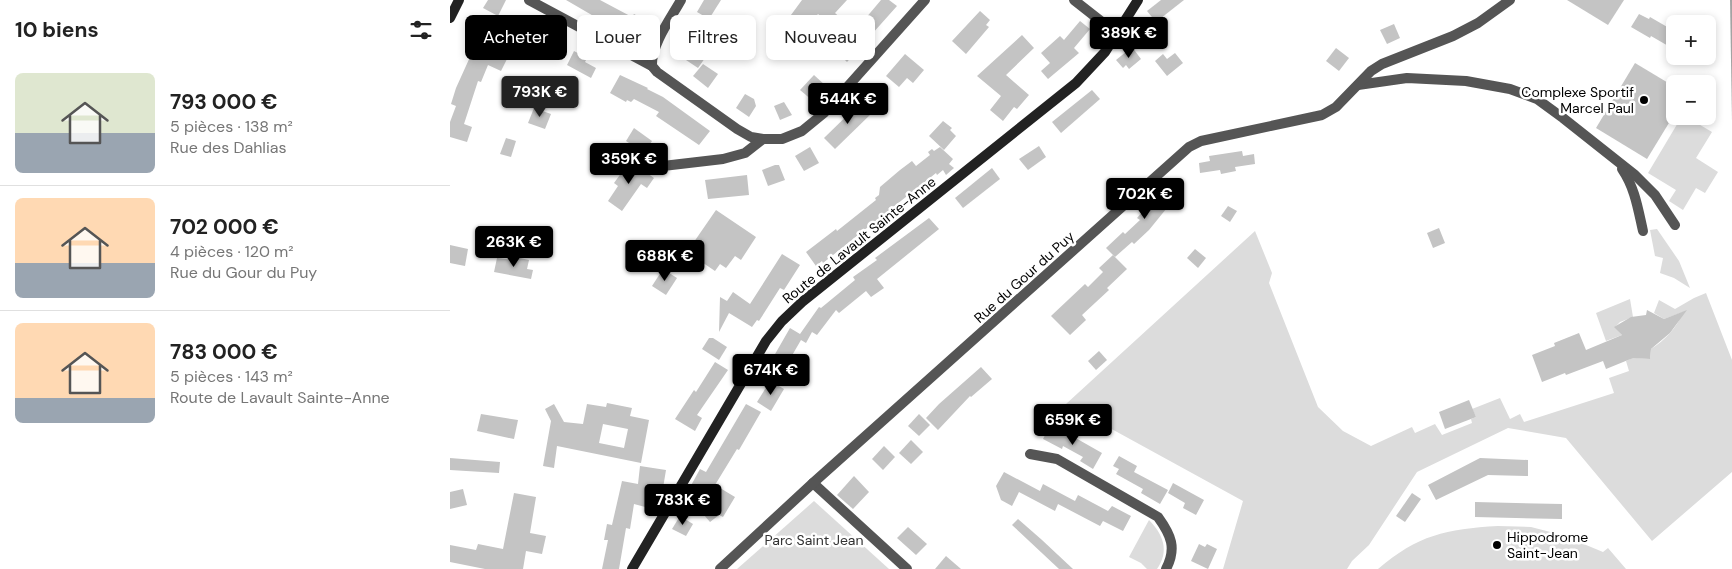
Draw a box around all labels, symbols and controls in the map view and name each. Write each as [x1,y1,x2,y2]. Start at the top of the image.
chip: Acheter [465,15,567,60]
chip: Louer [577,15,660,60]
chip: Filtres [670,15,756,60]
chip: Nouveau [766,15,875,60]
map controls [1666,15,1716,125]
button: + [1666,15,1716,65]
text: 10 biens [15,16,99,44]
icon: filters [407,16,435,44]
pin: 389K € [1088,17,1170,59]
text: 389K € [1101,22,1157,43]
button: − [1666,75,1716,125]
pin: 793K € [499,76,581,118]
text: 793K € [513,81,567,102]
pin: 544K € [807,82,889,125]
place label: Complexe Sportif Marcel Paul [1521,83,1634,117]
text: 793 000 € [170,88,278,116]
text: 544K € [819,88,877,109]
icon: home [55,93,115,153]
marker: Complexe Sportif Marcel Paul [1638,94,1650,106]
text: 5 pièces · 138 m² [170,116,293,137]
text: Rue des Dahlias [170,137,286,158]
pin: 359K € [588,142,670,185]
text: 359K € [601,148,657,169]
street label: Route de Lavault Sainte-Anne [779,172,939,307]
pin: 702K € [1104,178,1186,220]
text: 702K € [1117,183,1173,204]
text: 702 000 € [170,213,279,241]
icon: home [55,218,115,278]
pin: 263K € [473,226,555,268]
street label: Rue du Gour du Puy [970,227,1078,327]
text: 263K € [486,231,542,252]
pin: 688K € [624,240,706,282]
text: 4 pièces · 120 m² [170,241,294,262]
text: 688K € [636,245,694,266]
text: Rue du Gour du Puy [170,262,317,283]
text: 783 000 € [170,338,278,366]
icon: home [55,343,115,403]
pin: 674K € [730,354,812,396]
text: 674K € [744,359,798,380]
text: 5 pièces · 143 m² [170,366,293,387]
text: Route de Lavault Sainte-Anne [170,387,390,408]
pin: 659K € [1032,404,1114,446]
text: 659K € [1045,409,1101,430]
pin: 783K € [642,484,724,526]
text: 783K € [655,489,711,510]
place label: Hippodrome Saint-Jean [1507,528,1588,562]
park label: Parc Saint Jean [764,531,864,549]
marker: Hippodrome Saint-Jean [1491,539,1503,551]

